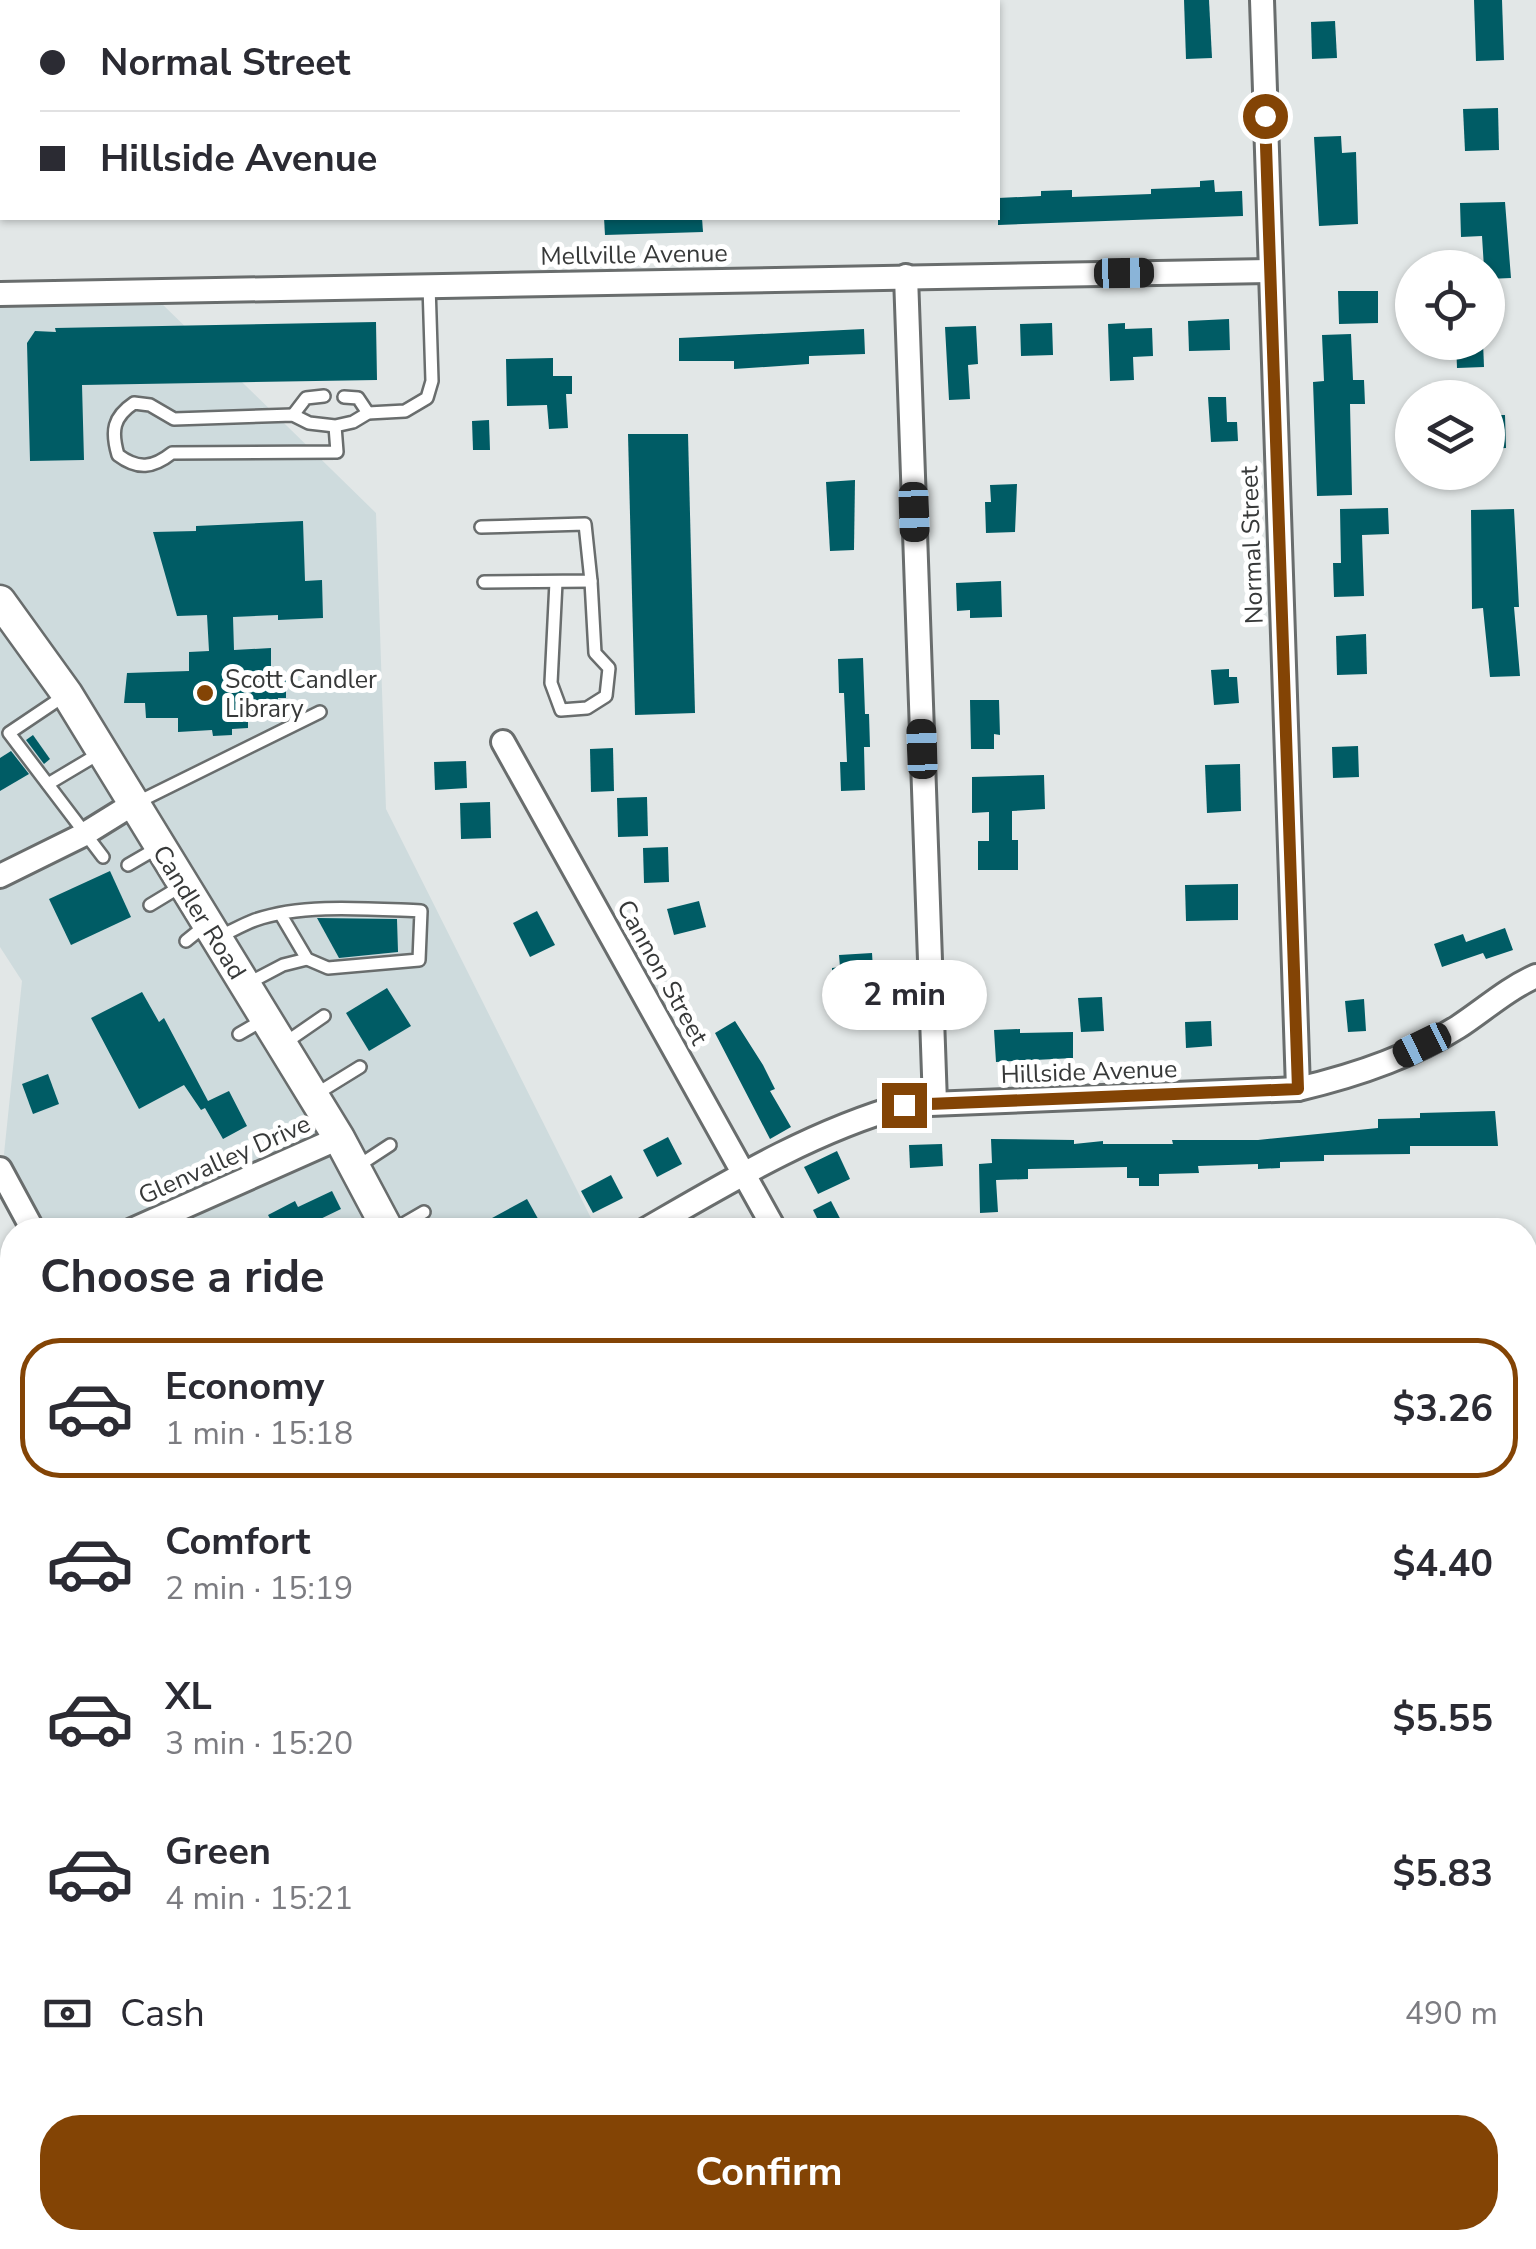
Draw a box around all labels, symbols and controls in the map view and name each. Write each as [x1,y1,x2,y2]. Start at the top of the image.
text: Normal Street [100,37,350,88]
route start [1243,94,1288,139]
text: Hillside Avenue [100,133,377,184]
street label: Mellville Avenue [540,236,728,274]
map controls [1395,250,1505,490]
button: locate [1395,250,1505,360]
car [1094,257,1154,289]
button: layers [1395,380,1505,490]
street label: Normal Street [1232,465,1272,625]
car [898,481,930,543]
place label: Scott Candler Library [225,663,377,726]
marker: Scott Candler Library [194,682,216,704]
car [906,718,938,780]
street label: Candler Road [144,839,254,986]
street label: Cannon Street [608,894,716,1051]
callout: 2 min [822,960,986,1030]
text: 2 min [863,973,946,1016]
car [1388,1018,1456,1072]
street label: Hillside Avenue [1000,1052,1178,1092]
route end [882,1083,927,1128]
street label: Glenvalley Drive [133,1107,316,1213]
text: Choose a ride [40,1247,325,1308]
text: Economy [165,1361,324,1412]
icon: car [45,1363,135,1453]
text: $3.26 [1392,1383,1493,1434]
text: 1 min · 15:18 [165,1412,353,1455]
text: Comfort [165,1516,310,1567]
icon: car [45,1518,135,1608]
text: $4.40 [1392,1538,1493,1589]
text: 2 min · 15:19 [165,1567,353,1610]
text: XL [165,1671,212,1722]
icon: car [45,1673,135,1763]
text: $5.55 [1392,1693,1493,1744]
text: 3 min · 15:20 [165,1722,353,1765]
text: Green [165,1826,271,1877]
icon: car [45,1828,135,1918]
text: $5.83 [1392,1848,1493,1899]
text: 4 min · 15:21 [165,1877,353,1920]
icon: cash [40,1986,95,2041]
text: Cash [120,1988,205,2039]
text: 490 m [1405,1992,1498,2035]
button: Confirm [40,2115,1498,2230]

